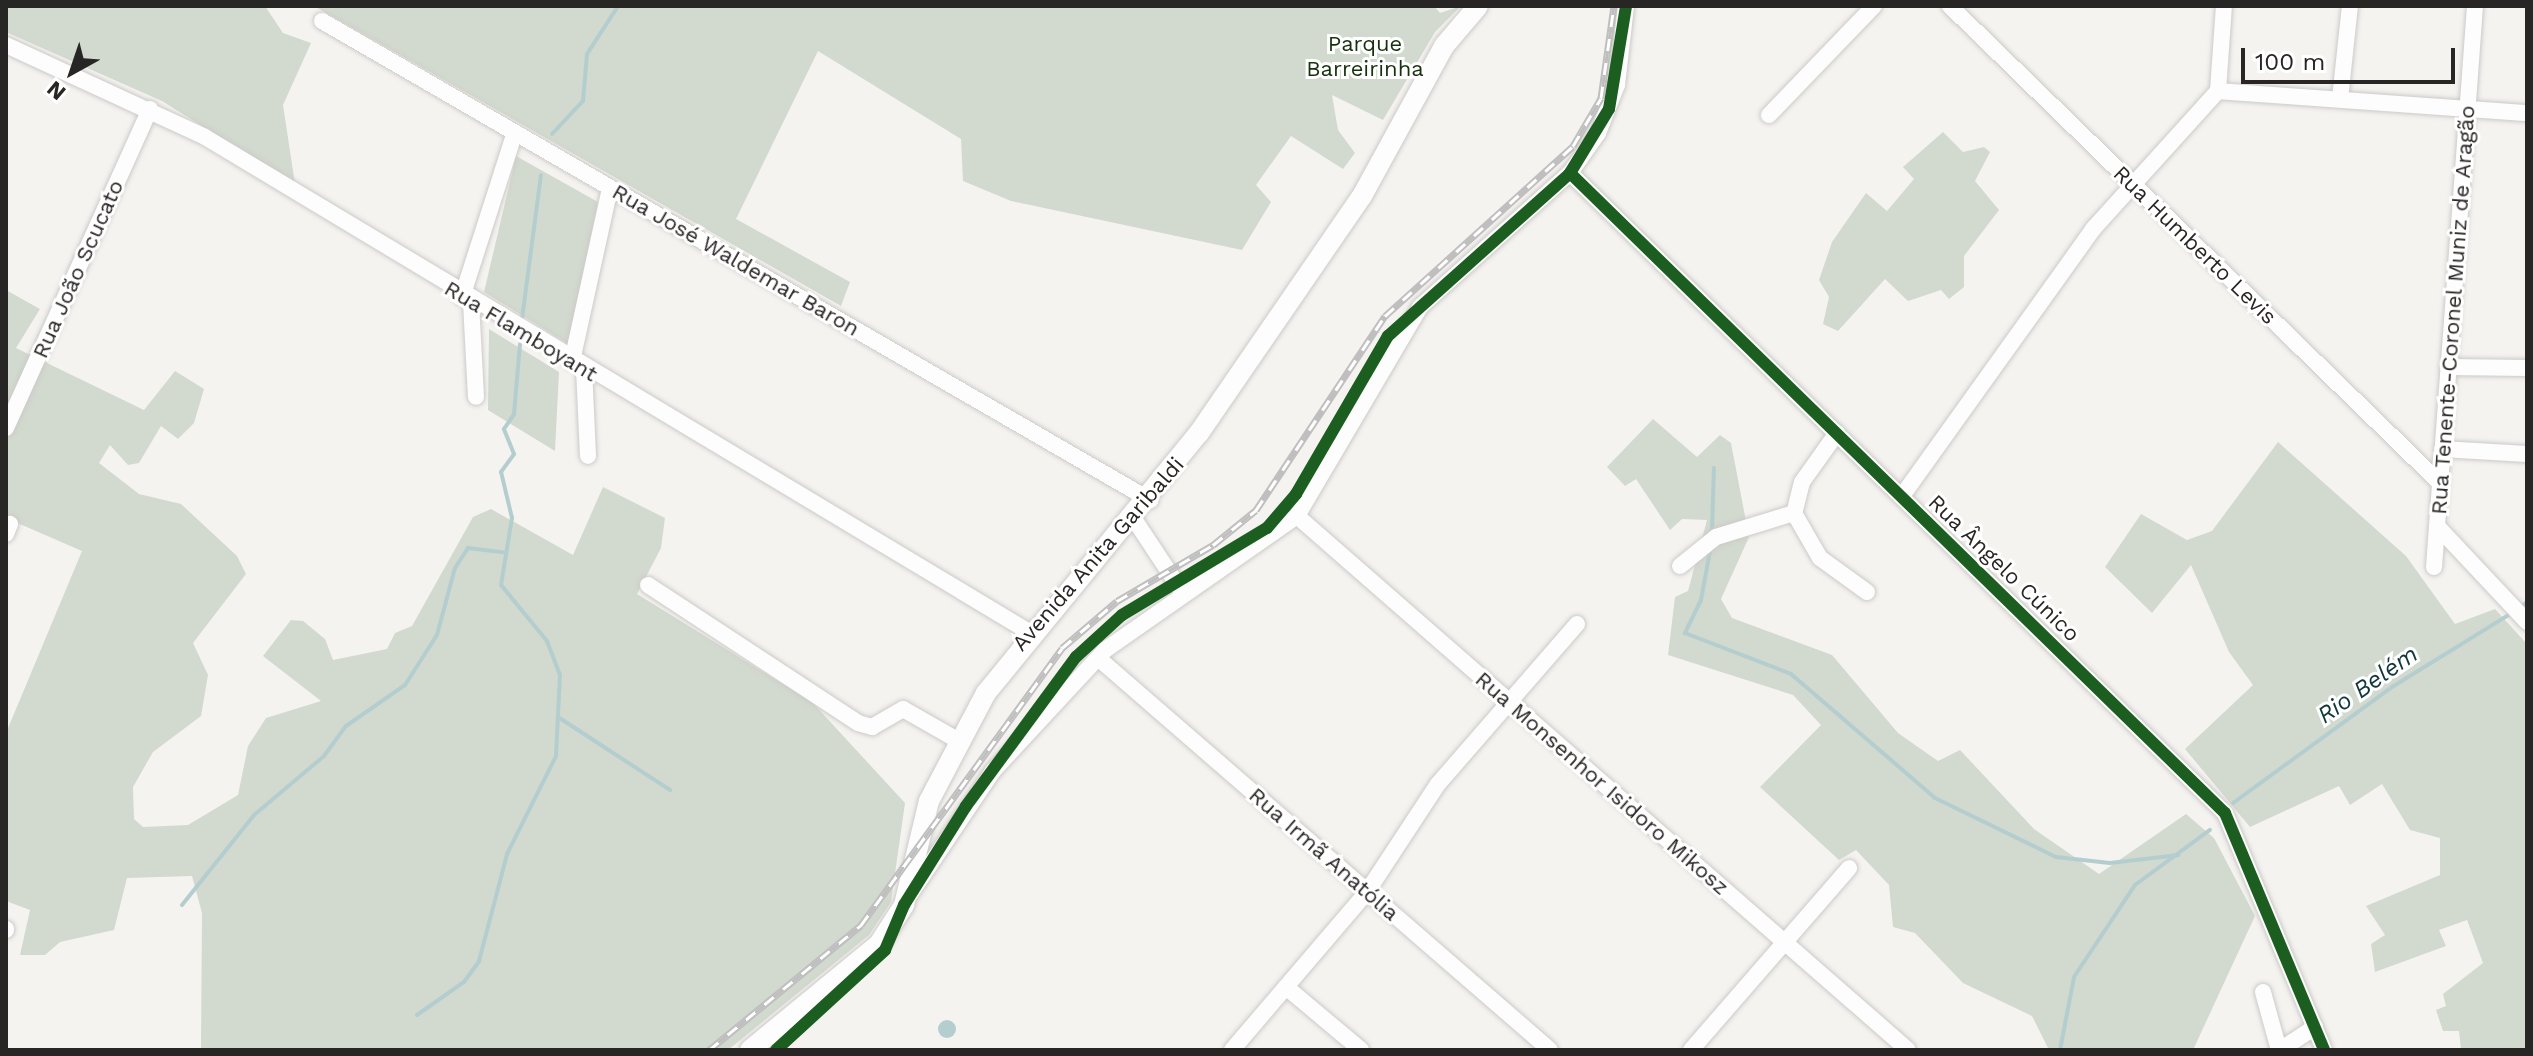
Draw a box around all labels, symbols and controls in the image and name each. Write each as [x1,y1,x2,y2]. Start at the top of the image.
park label: Parque Barreirinha [1306,30,1424,82]
north arrow [32,32,112,112]
scale bar [2245,32,2459,82]
text: 100 m [2255,48,2325,76]
text: N [42,76,71,106]
street label: Rua Tenente-Coronel Muniz de Aragão [2425,103,2481,517]
street label: Rua Humberto Levis [2108,160,2282,330]
street label: Rua João Scucato [27,175,129,363]
street label: Rua José Waldemar Baron [607,178,865,342]
street label: Rua Flamboyant [439,275,603,387]
street label: Avenida Anita Garibaldi [1006,451,1190,657]
street label: Rua Ângelo Cúnico [1922,489,2086,647]
water label: Rio Belém [2312,640,2424,730]
street label: Rua Monsenhor Isidoro Mikosz [1470,665,1734,901]
street label: Rua Irmã Anatólia [1243,781,1405,927]

